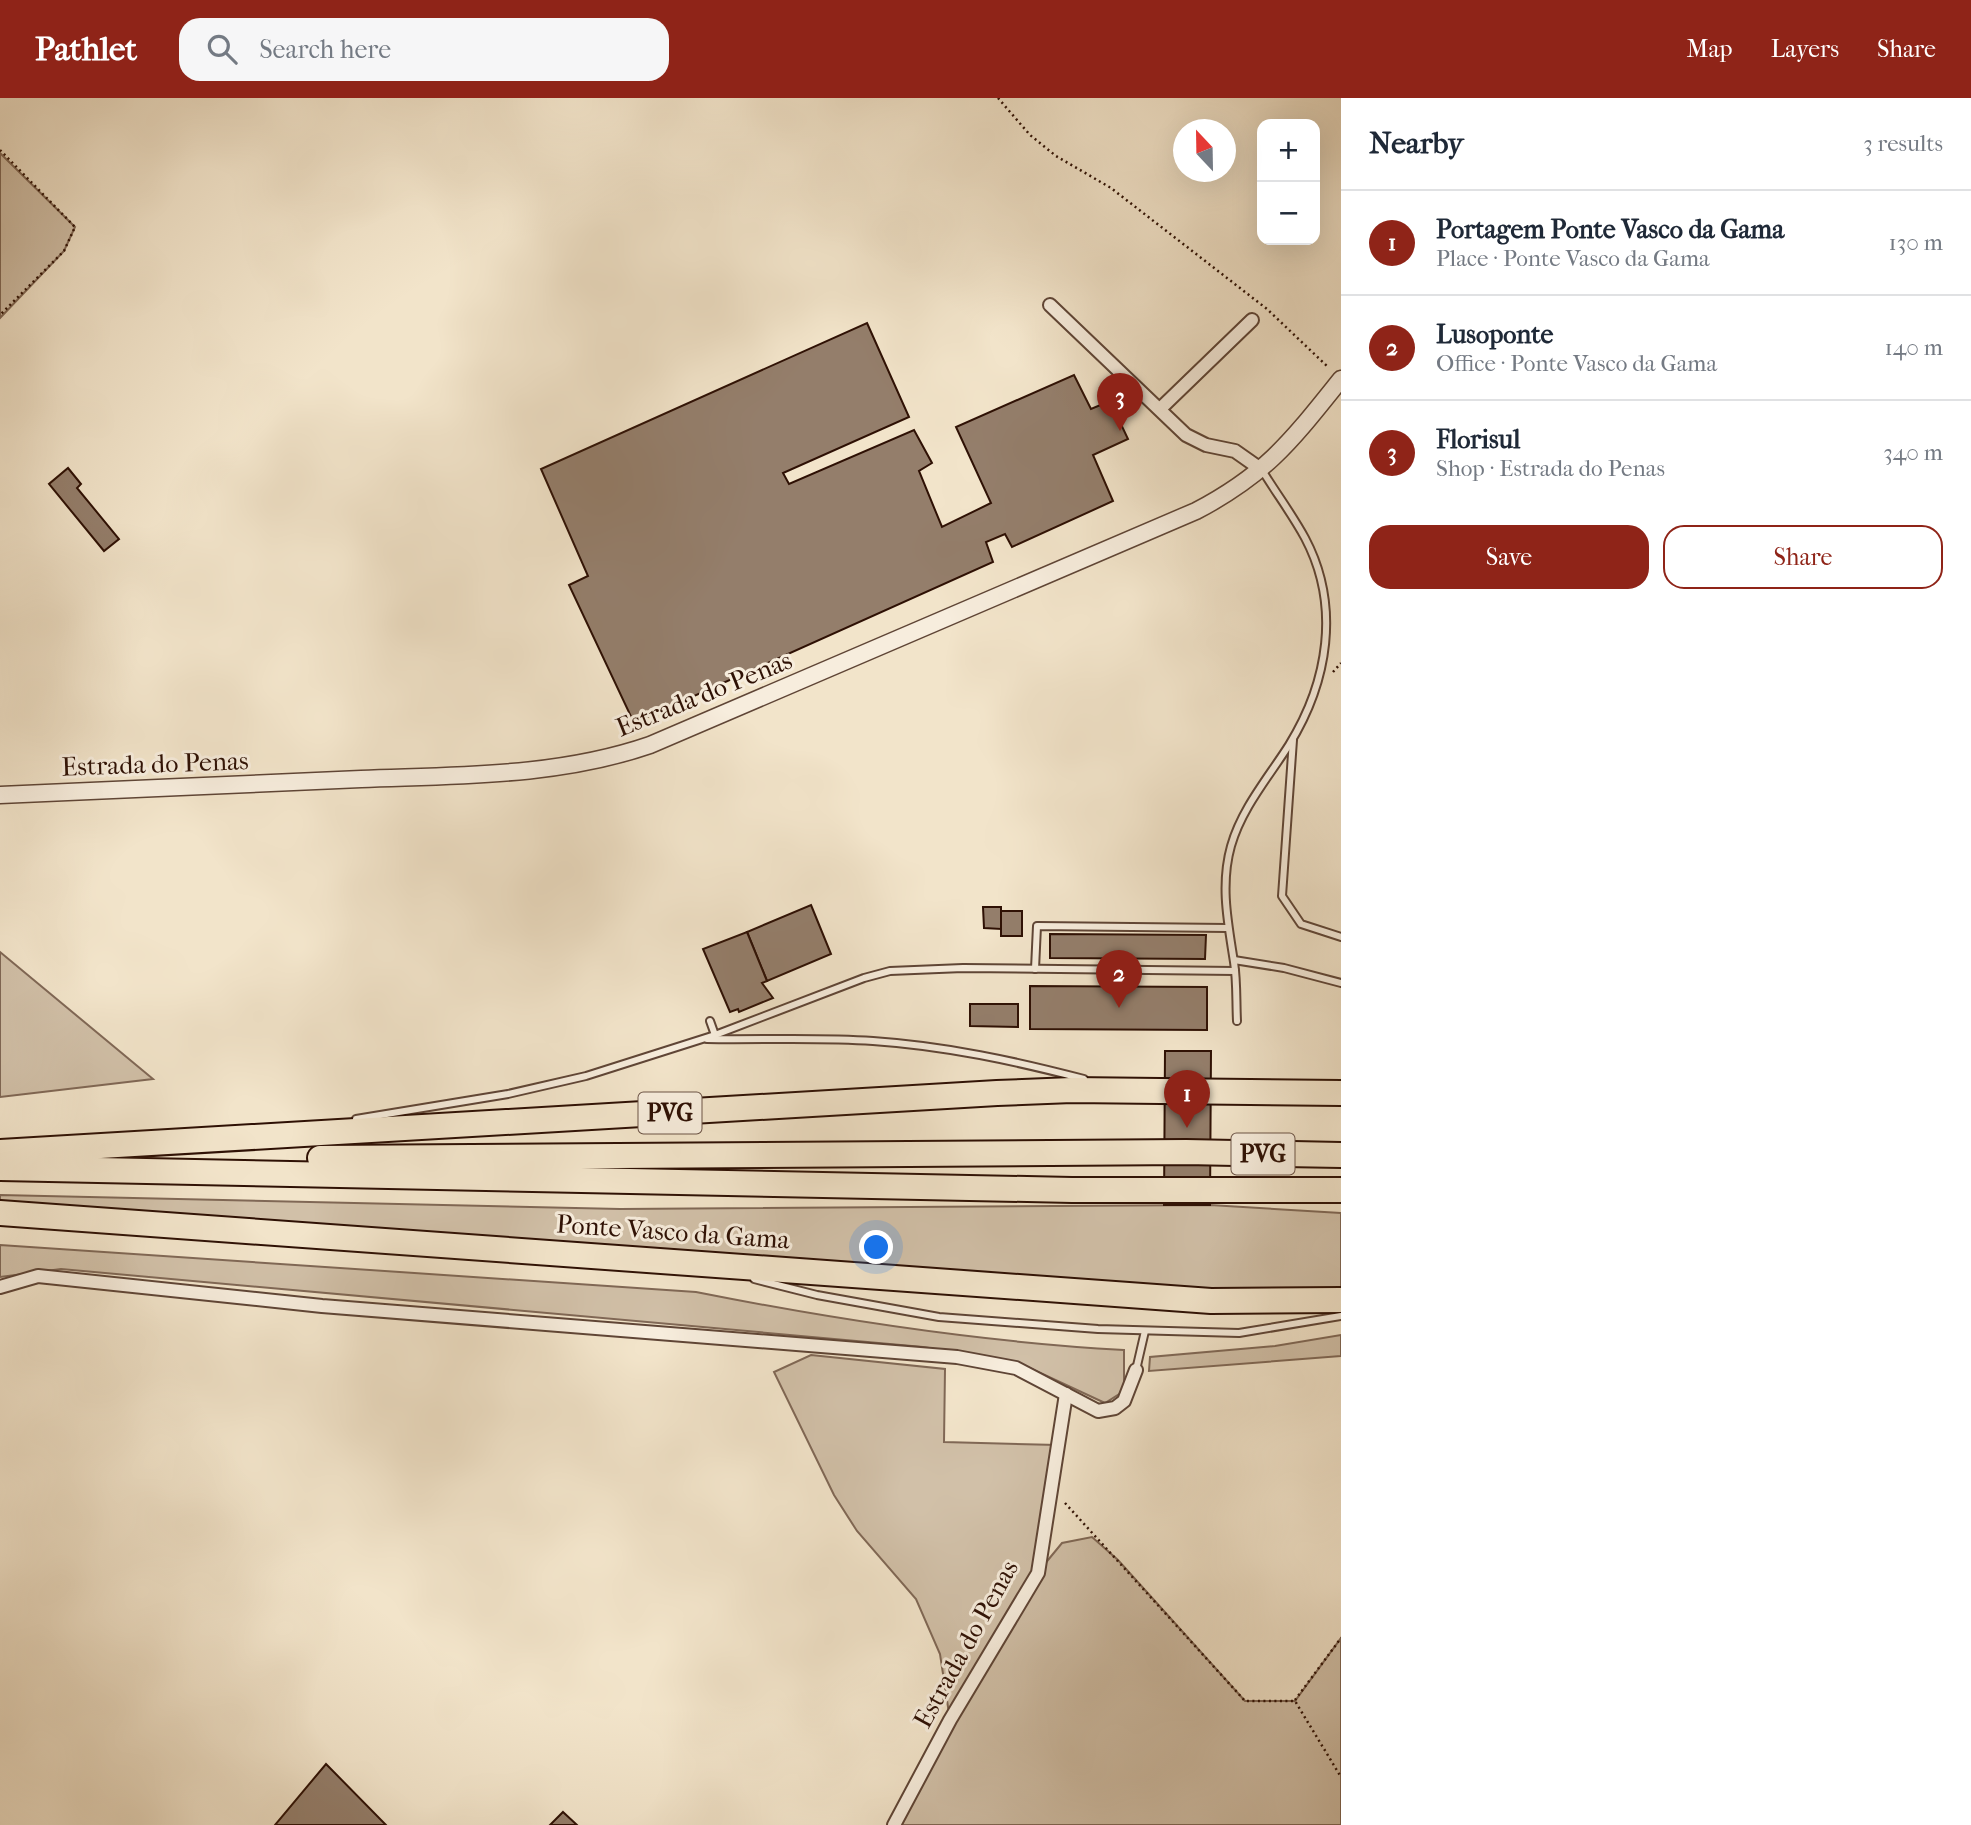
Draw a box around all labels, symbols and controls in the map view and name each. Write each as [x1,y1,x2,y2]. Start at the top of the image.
search box [179,18,669,81]
text: Pathlet [35,30,137,69]
icon: search [203,30,241,68]
text: Search here [259,34,391,65]
text: Map [1687,35,1733,63]
text: Layers [1771,35,1839,63]
text: Share [1877,35,1936,63]
north arrow [1173,119,1236,182]
map controls [1257,119,1320,245]
button: + [1257,119,1320,182]
text: Nearby [1369,126,1464,161]
text: 3 results [1863,130,1943,157]
button: − [1257,182,1320,245]
text: Portagem Ponte Vasco da Gama [1436,214,1784,245]
text: 1 [1388,229,1396,256]
text: 130 m [1889,229,1943,256]
text: Place · Ponte Vasco da Gama [1436,245,1710,272]
text: Lusoponte [1436,319,1553,350]
text: 2 [1386,334,1398,361]
text: 140 m [1884,334,1943,361]
text: Office · Ponte Vasco da Gama [1436,350,1717,377]
pin: 3 [1097,373,1143,431]
text: Florisul [1436,424,1520,455]
text: 3 [1387,439,1397,466]
text: 340 m [1883,439,1943,466]
text: Shop · Estrada do Penas [1436,455,1665,482]
button: Save [1369,525,1649,589]
button: Share [1663,525,1943,589]
street label: Estrada do Penas [611,645,797,743]
street label: Estrada do Penas [61,745,249,783]
pin: 2 [1096,950,1142,1008]
pin: 1 [1164,1070,1210,1128]
road number: PVG [638,1093,702,1134]
road number: PVG [1232,1134,1294,1174]
street label: Ponte Vasco da Gama [555,1208,792,1256]
your location [859,1230,893,1264]
street label: Estrada do Penas [907,1555,1025,1733]

